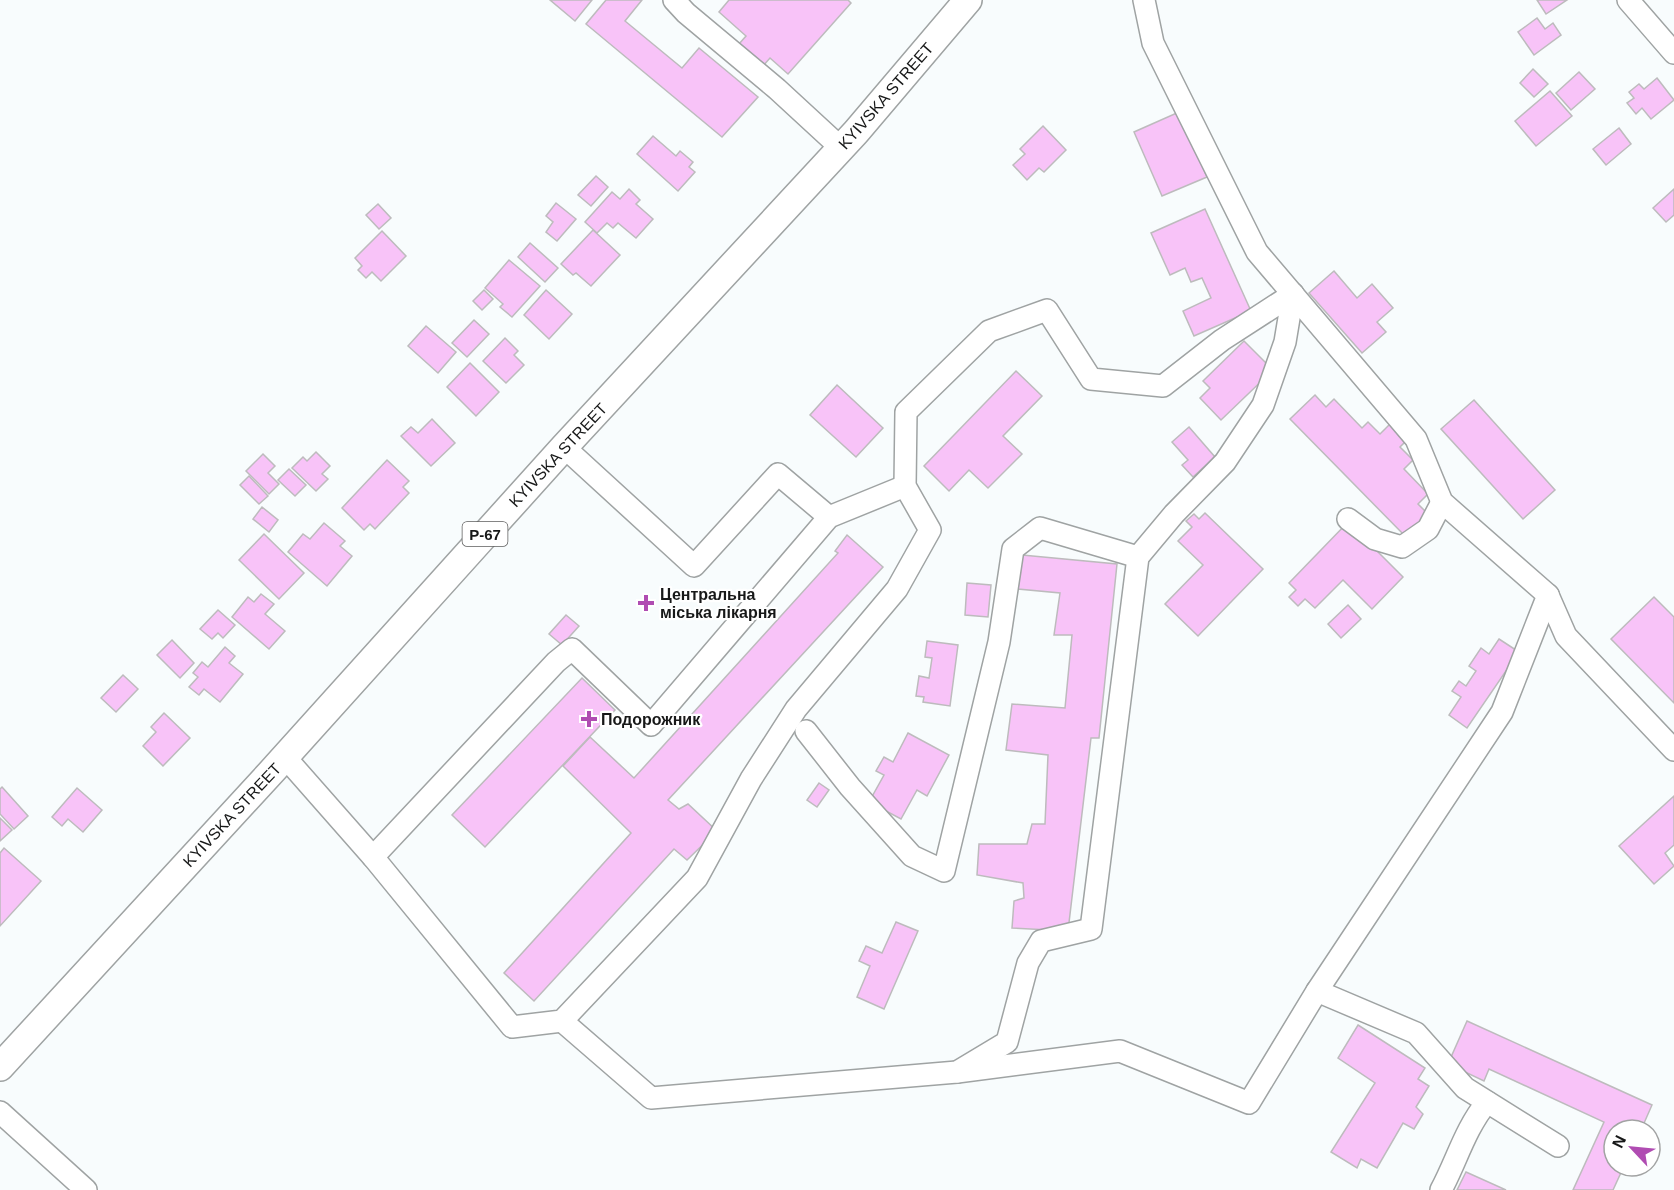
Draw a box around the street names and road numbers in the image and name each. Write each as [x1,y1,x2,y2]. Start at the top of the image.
street label: KYIVSKA STREET [835,39,937,153]
street label: KYIVSKA STREET [506,400,610,510]
road number: Р-67 [462,522,508,546]
street label: KYIVSKA STREET [180,760,284,870]

